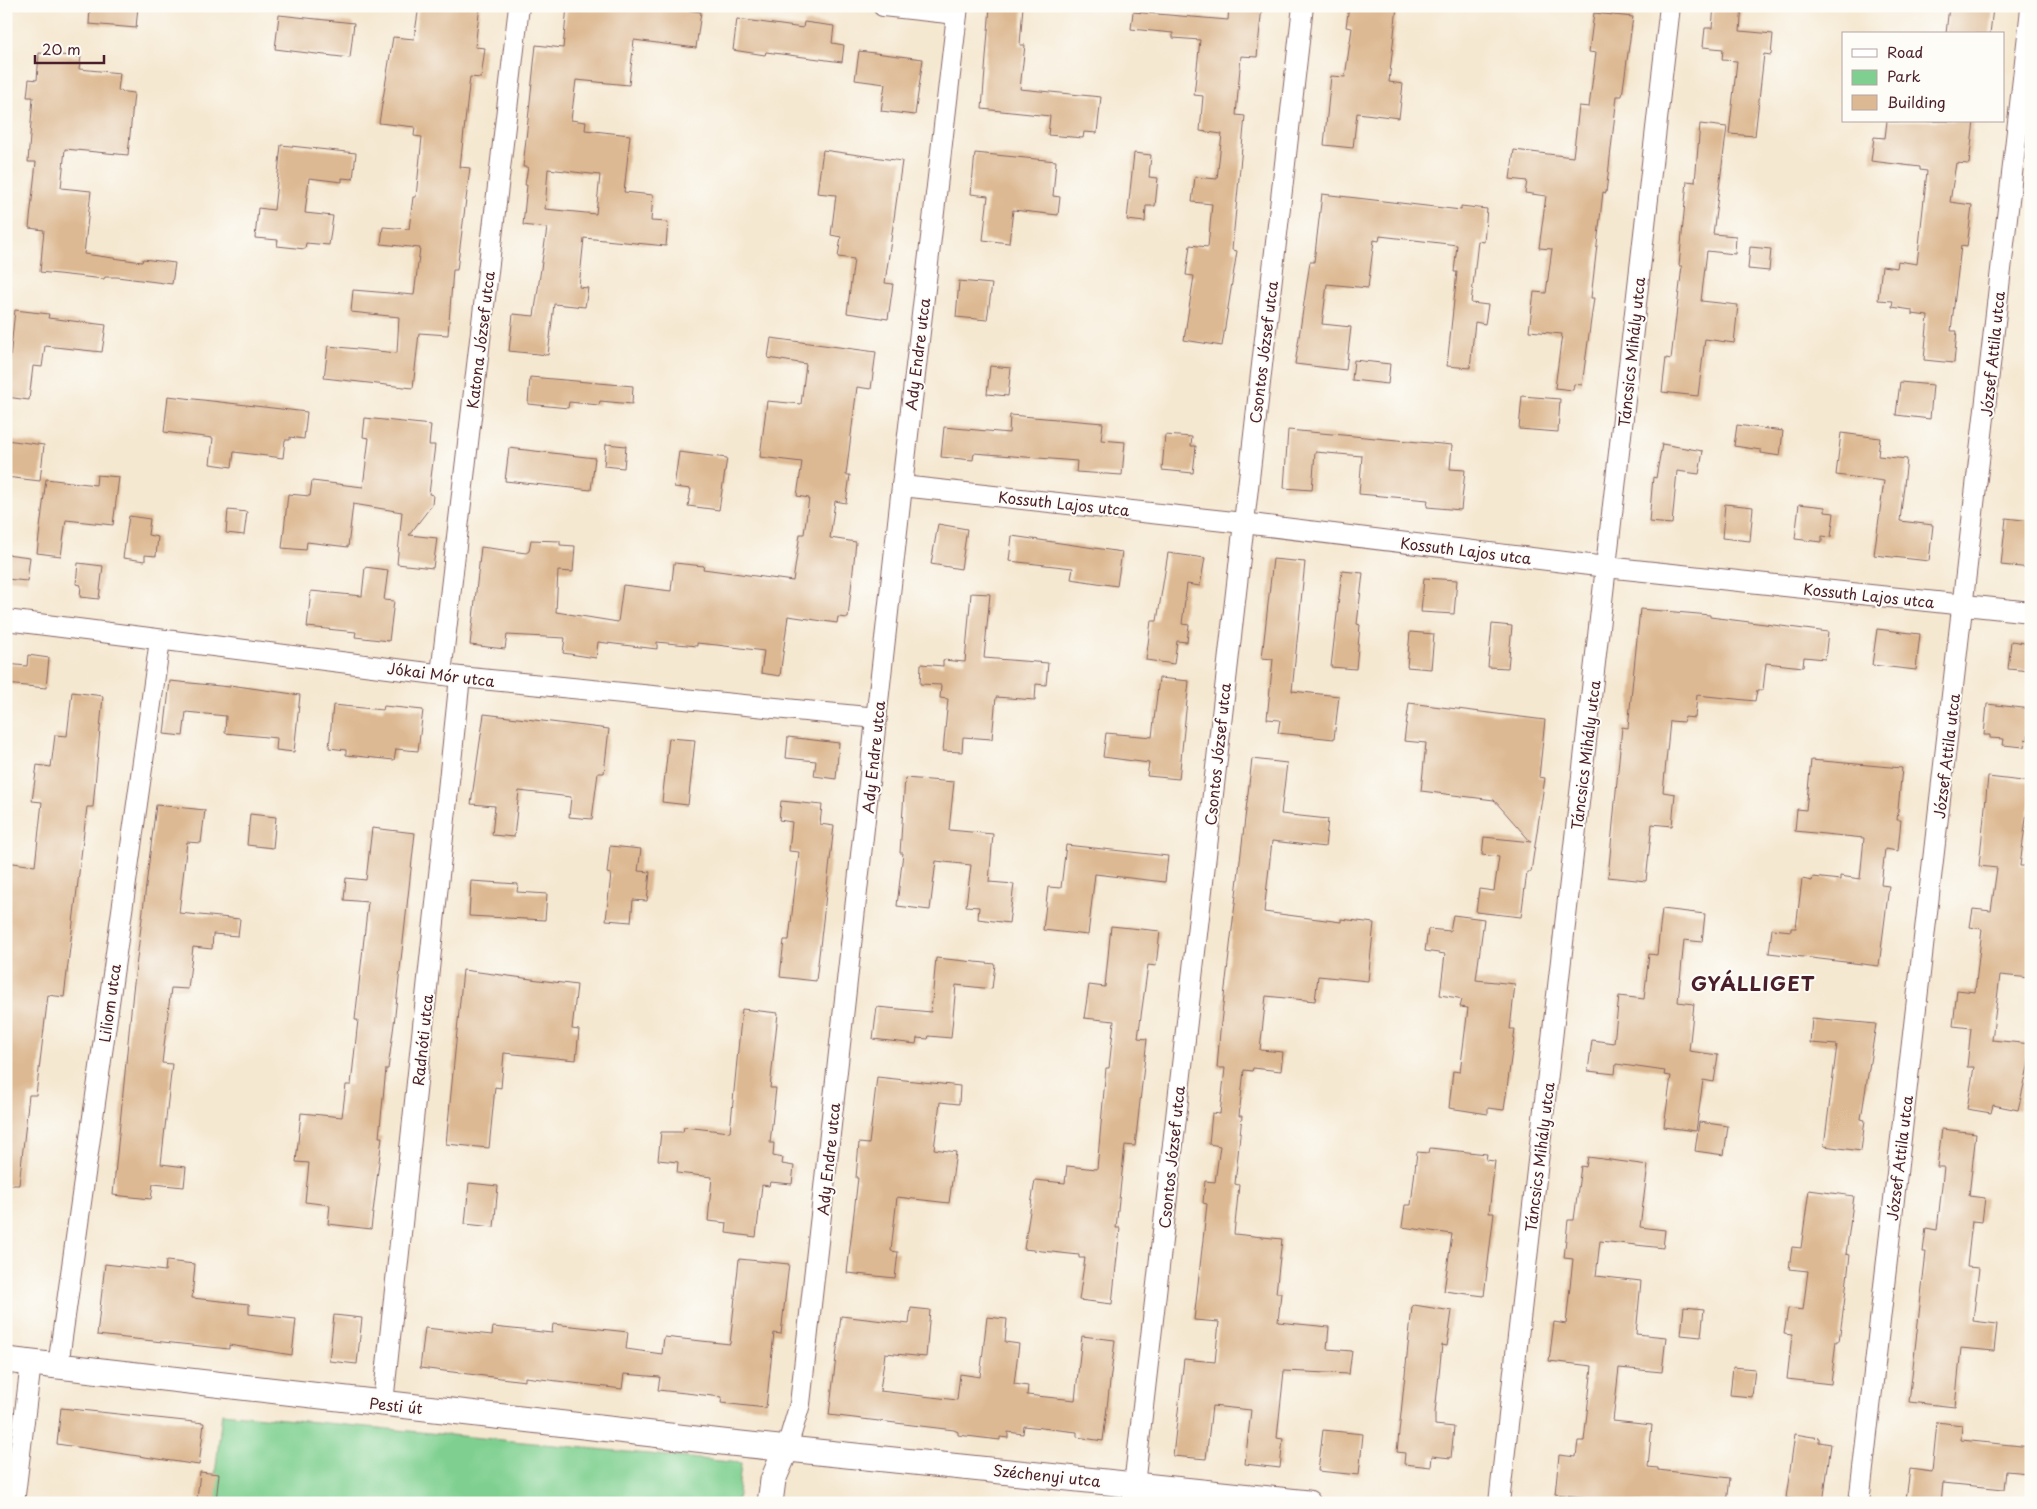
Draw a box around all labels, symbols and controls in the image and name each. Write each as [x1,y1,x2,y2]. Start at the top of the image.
scale bar [35,32,104,64]
legend [1842,32,2004,122]
text: 20 m [42,37,81,60]
text: Road [1887,40,1923,63]
text: Park [1887,64,1921,87]
text: Building [1887,90,1946,113]
street label: Katona József utca [460,269,500,410]
street label: Táncsics Mihály utca [1612,275,1650,428]
street label: Csontos József utca [1243,279,1283,425]
street label: József Attila utca [1974,290,2010,418]
street label: Ady Endre utca [899,296,935,412]
street label: Kossuth Lajos utca [997,485,1131,521]
street label: Kossuth Lajos utca [1399,531,1533,570]
street label: Kossuth Lajos utca [1802,577,1936,613]
street label: Jókai Mór utca [386,656,497,692]
street label: Táncsics Mihály utca [1564,678,1606,831]
street label: Csontos József utca [1198,681,1236,826]
street label: József Attila utca [1927,691,1965,820]
street label: Ady Endre utca [856,699,890,814]
street label: Liliom utca [92,962,126,1044]
district label: GYÁLLIGET [1691,968,1815,998]
street label: Radnóti utca [406,992,438,1087]
street label: Táncsics Mihály utca [1518,1080,1560,1233]
street label: Csontos József utca [1152,1084,1190,1229]
street label: József Attila utca [1880,1093,1918,1222]
street label: Ady Endre utca [811,1101,845,1216]
street label: Pesti út [368,1391,424,1419]
street label: Széchenyi utca [992,1458,1102,1492]

